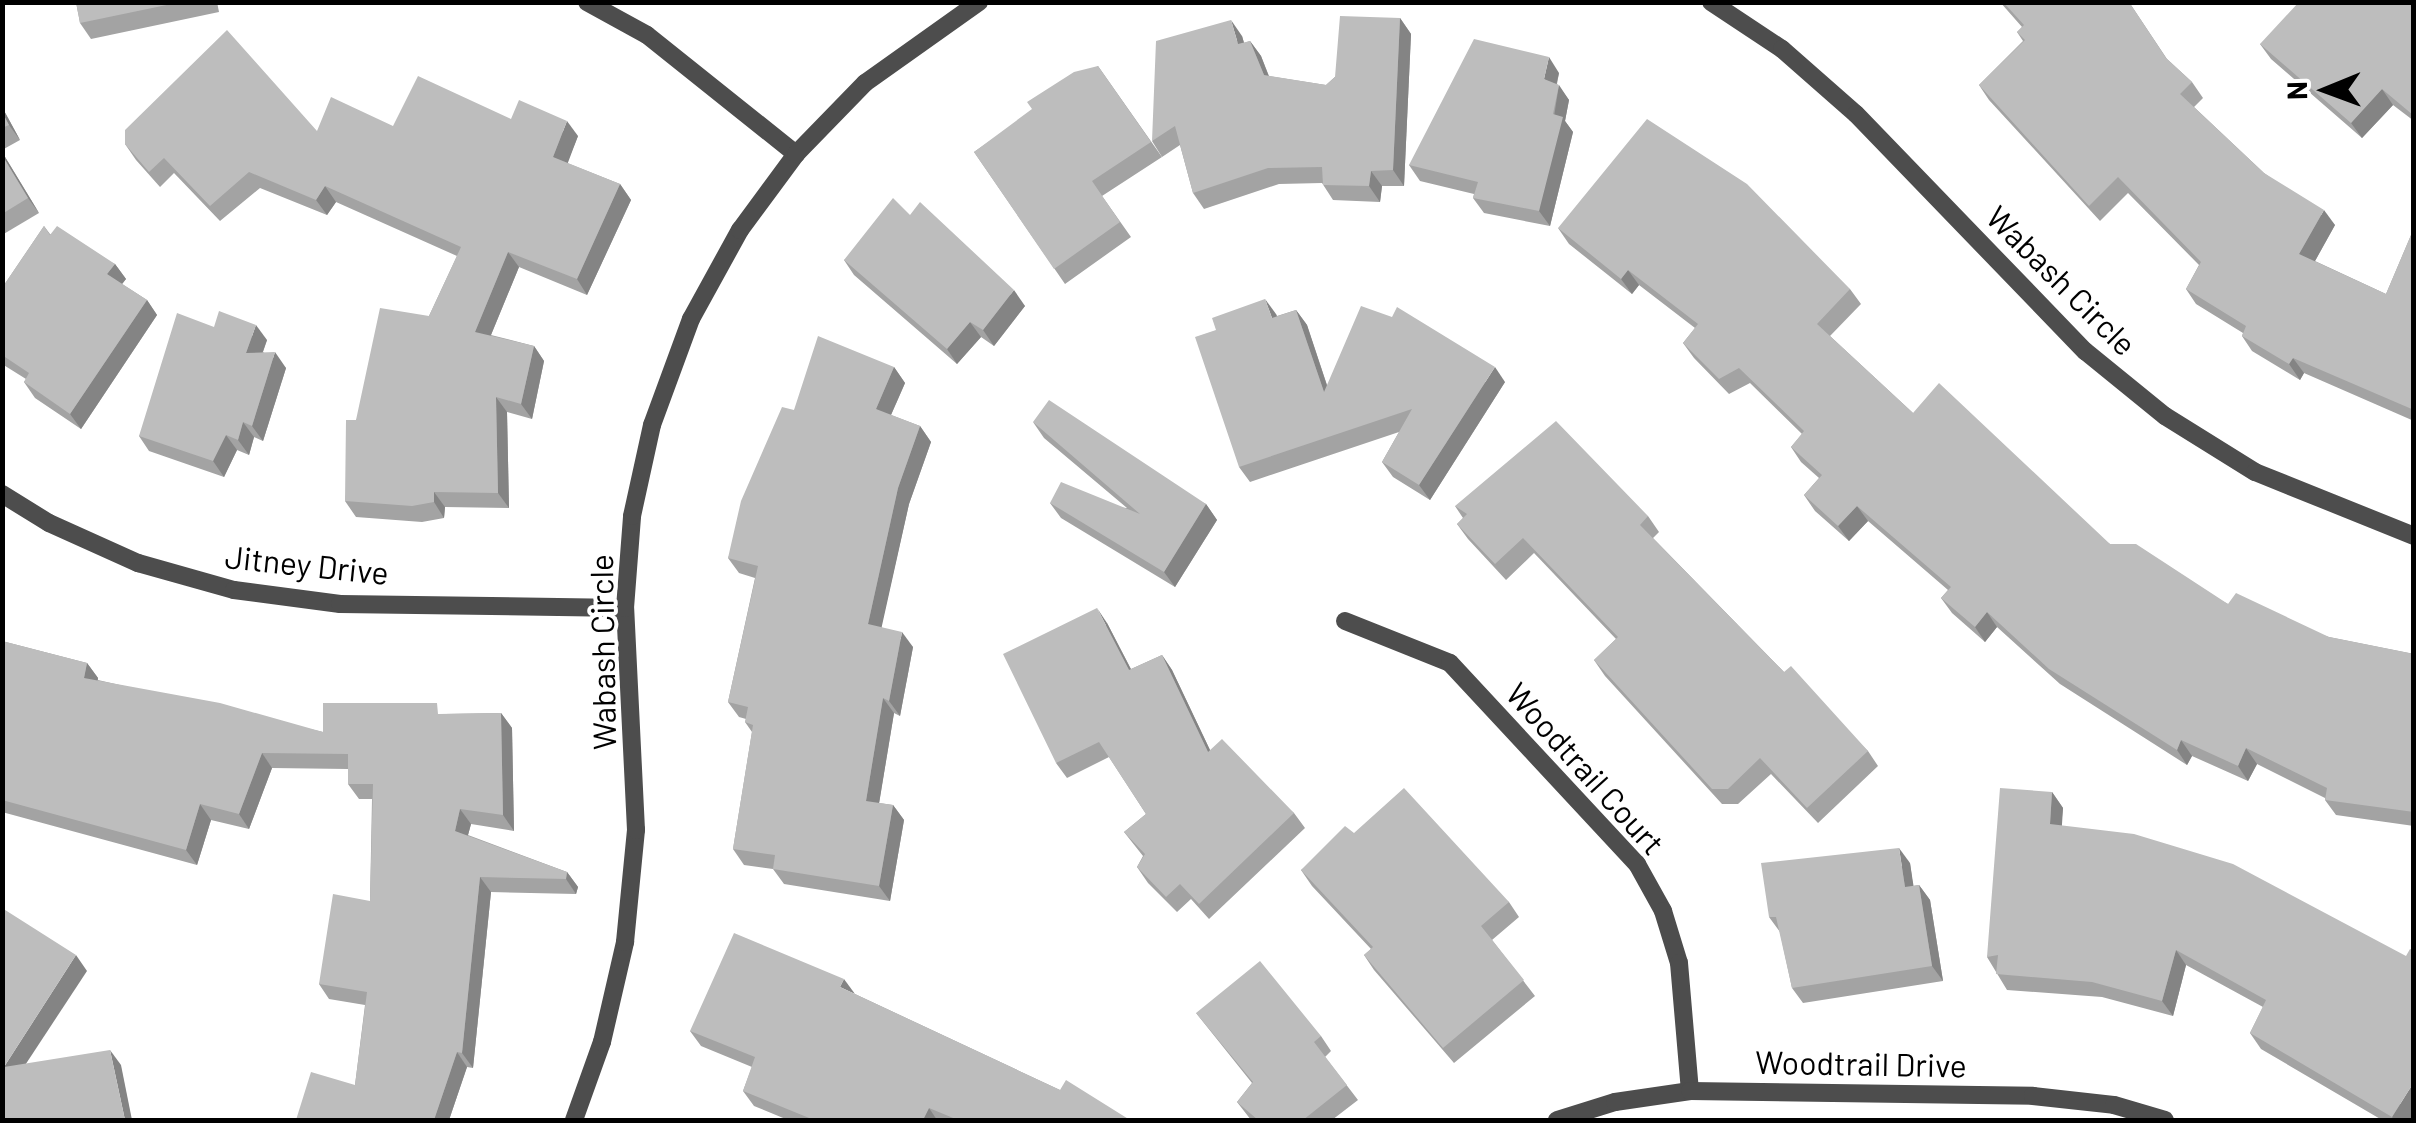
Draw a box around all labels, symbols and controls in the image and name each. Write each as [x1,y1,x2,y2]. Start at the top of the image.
north arrow [2276,40,2376,140]
text: N [2279,81,2313,100]
street label: Wabash Circle [1979,197,2145,363]
street label: Jitney Drive [223,536,391,592]
street label: Wabash Circle [581,554,623,750]
street label: Woodtrail Court [1499,674,1673,862]
street label: Woodtrail Drive [1755,1042,1967,1084]

